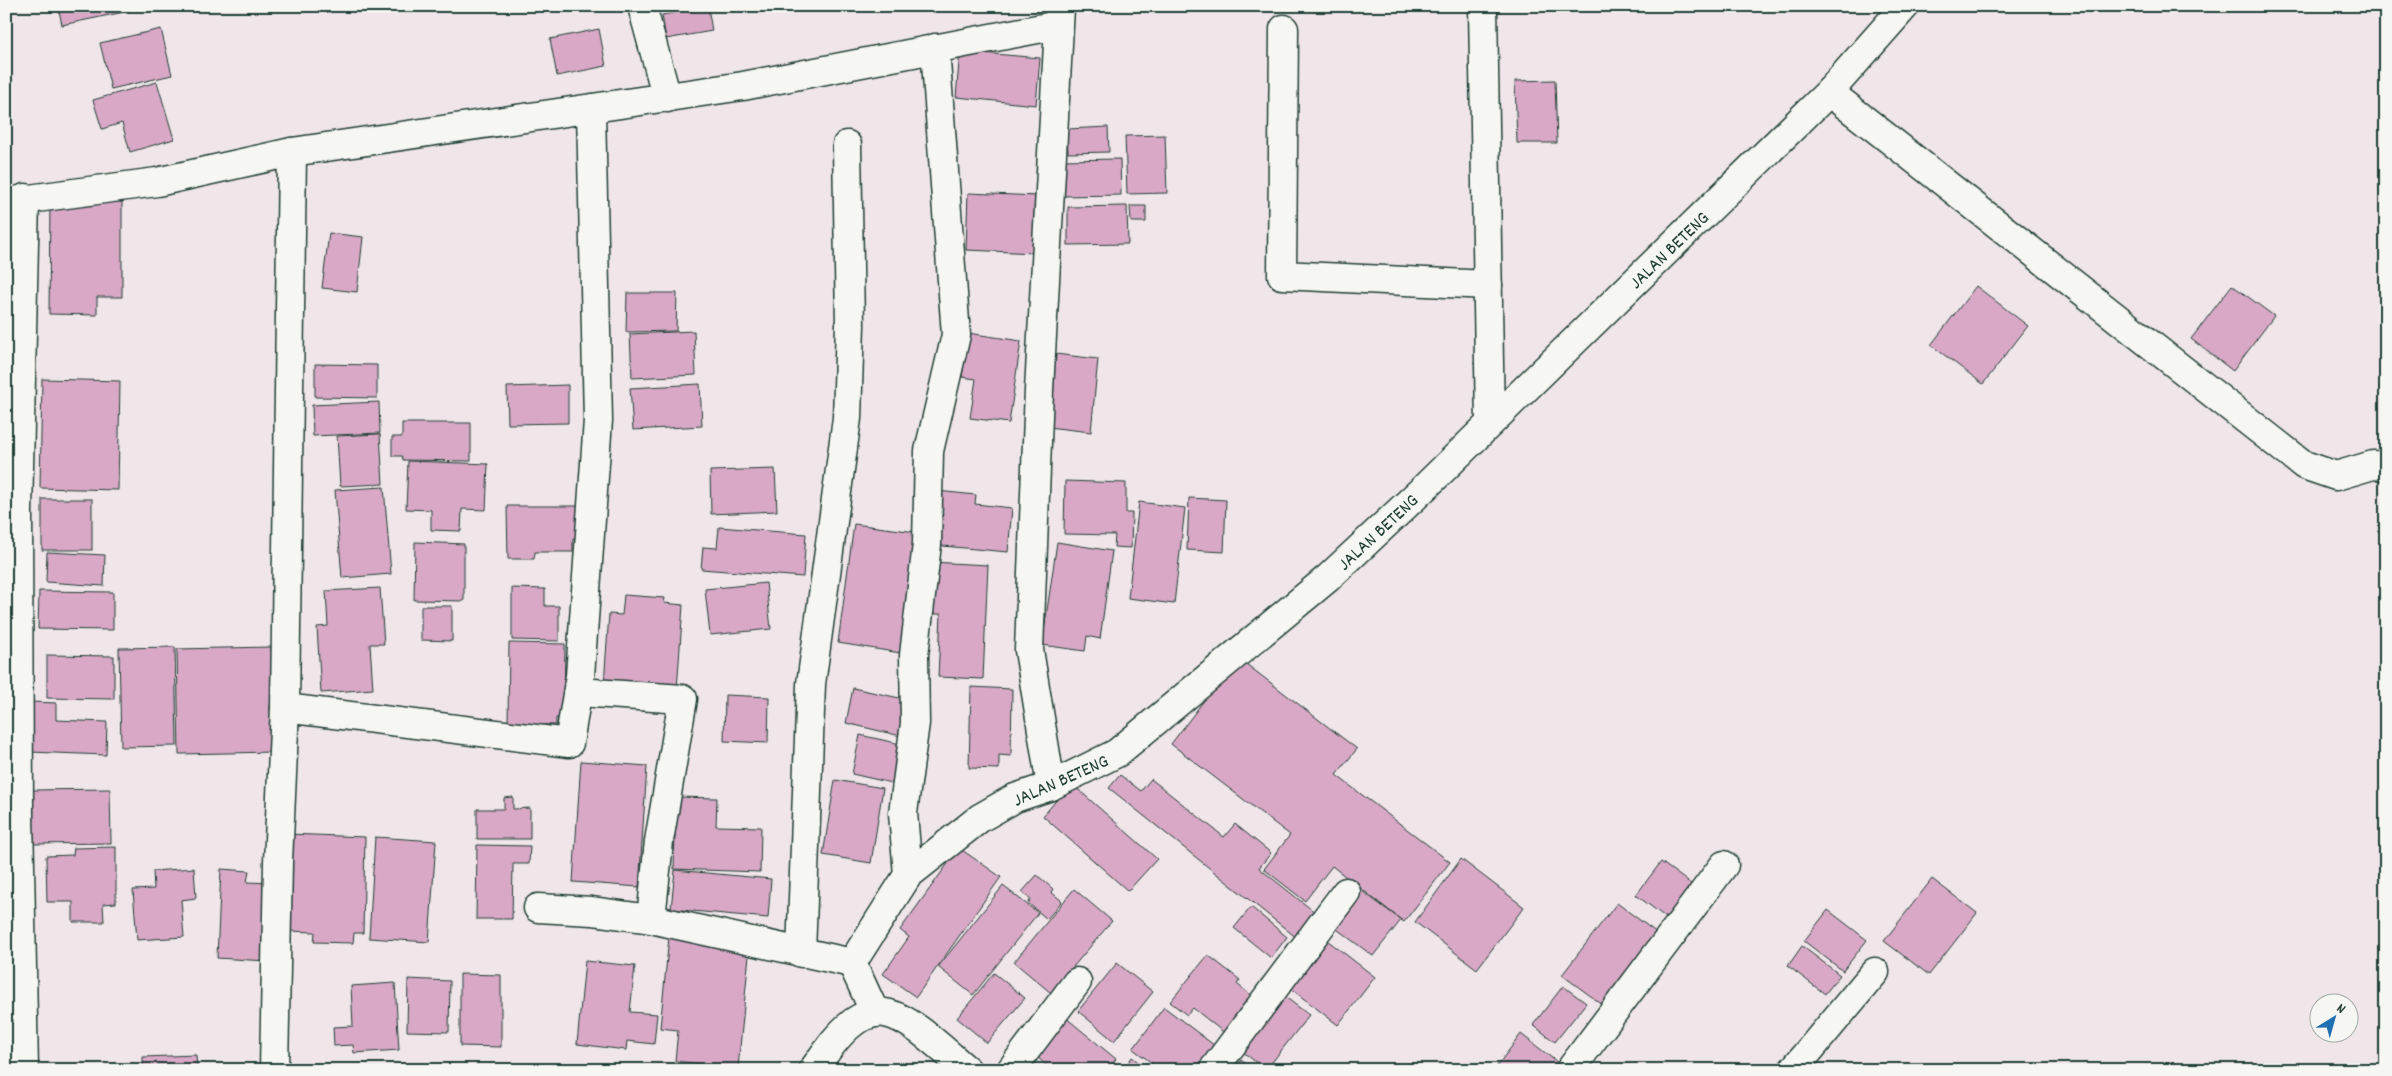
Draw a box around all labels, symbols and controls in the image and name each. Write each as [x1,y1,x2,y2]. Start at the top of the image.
street label: JALAN BETENG [1624,206,1717,297]
street label: JALAN BETENG [1333,489,1426,578]
street label: JALAN BETENG [1009,749,1114,815]
north arrow [2310,994,2360,1044]
text: N [2332,999,2349,1019]

